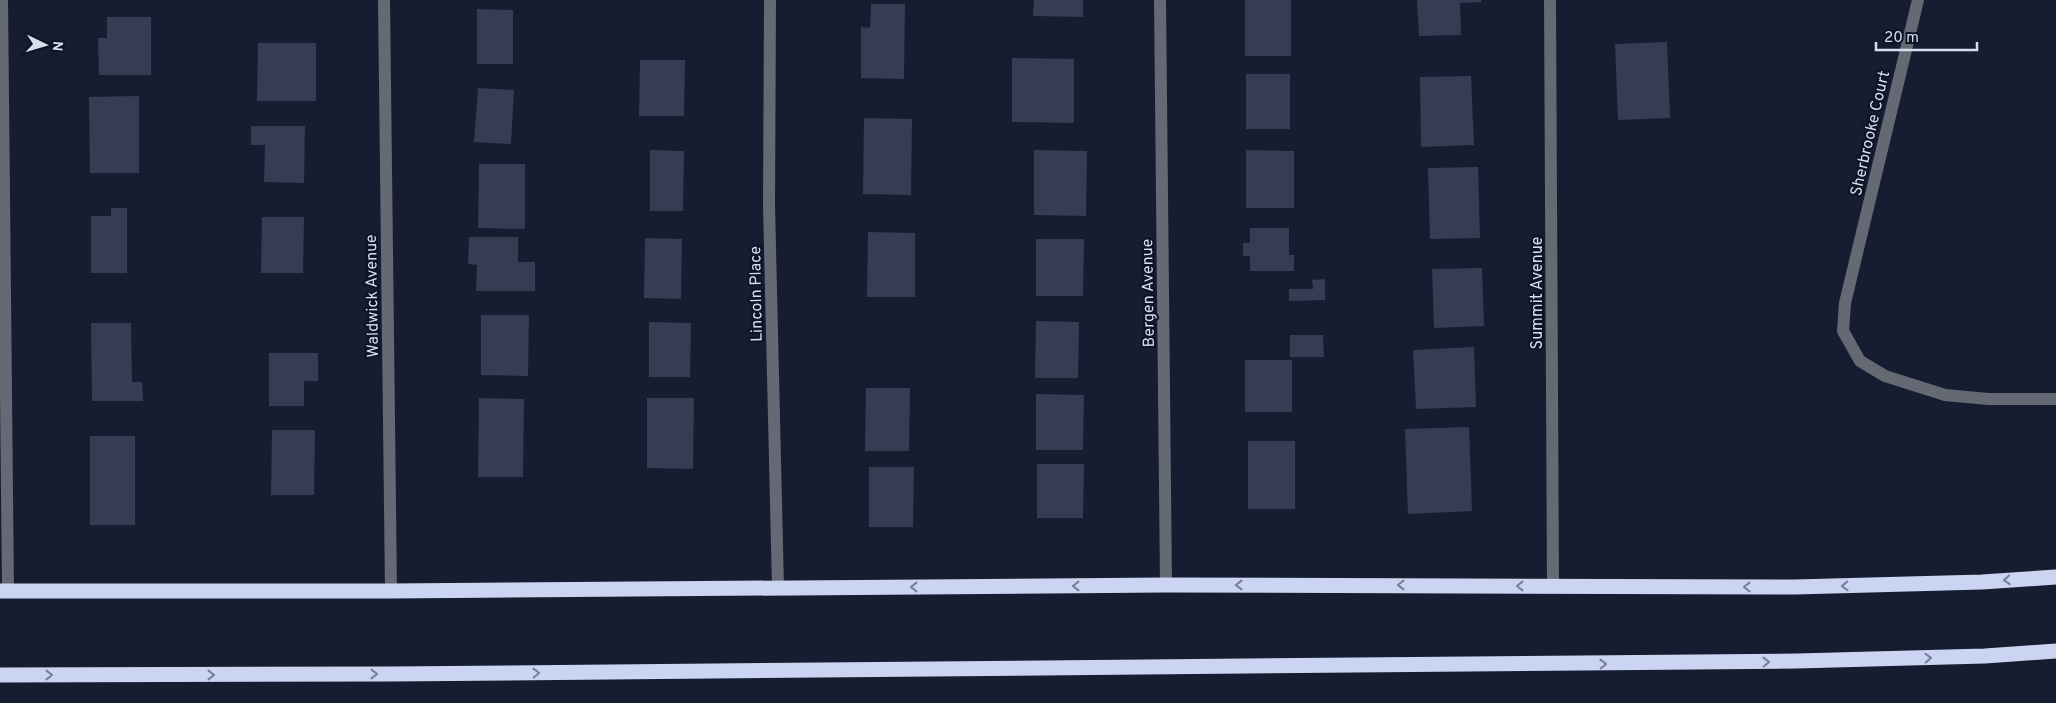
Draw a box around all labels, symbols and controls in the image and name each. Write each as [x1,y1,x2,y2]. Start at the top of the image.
north arrow [20,20,70,70]
scale bar [1876,20,1977,52]
text: 20 m [1884,29,1919,48]
text: N [48,40,65,52]
street label: Sherbrooke Court [1847,69,1895,198]
street label: Waldwick Avenue [362,234,384,358]
street label: Summit Avenue [1528,237,1548,349]
street label: Bergen Avenue [1138,239,1160,347]
street label: Lincoln Place [746,246,768,342]
one-way arrow [2003,575,2011,586]
one-way arrow [1234,580,1242,590]
one-way arrow [1397,580,1404,590]
one-way arrow [1072,581,1080,591]
one-way arrow [1515,581,1523,591]
one-way arrow [1841,581,1848,591]
one-way arrow [909,582,917,592]
one-way arrow [1742,582,1750,592]
one-way arrow [1925,653,1933,663]
one-way arrow [1762,657,1770,667]
one-way arrow [1600,659,1608,669]
one-way arrow [532,668,540,678]
one-way arrow [370,669,378,679]
one-way arrow [45,670,53,680]
one-way arrow [208,670,215,680]

